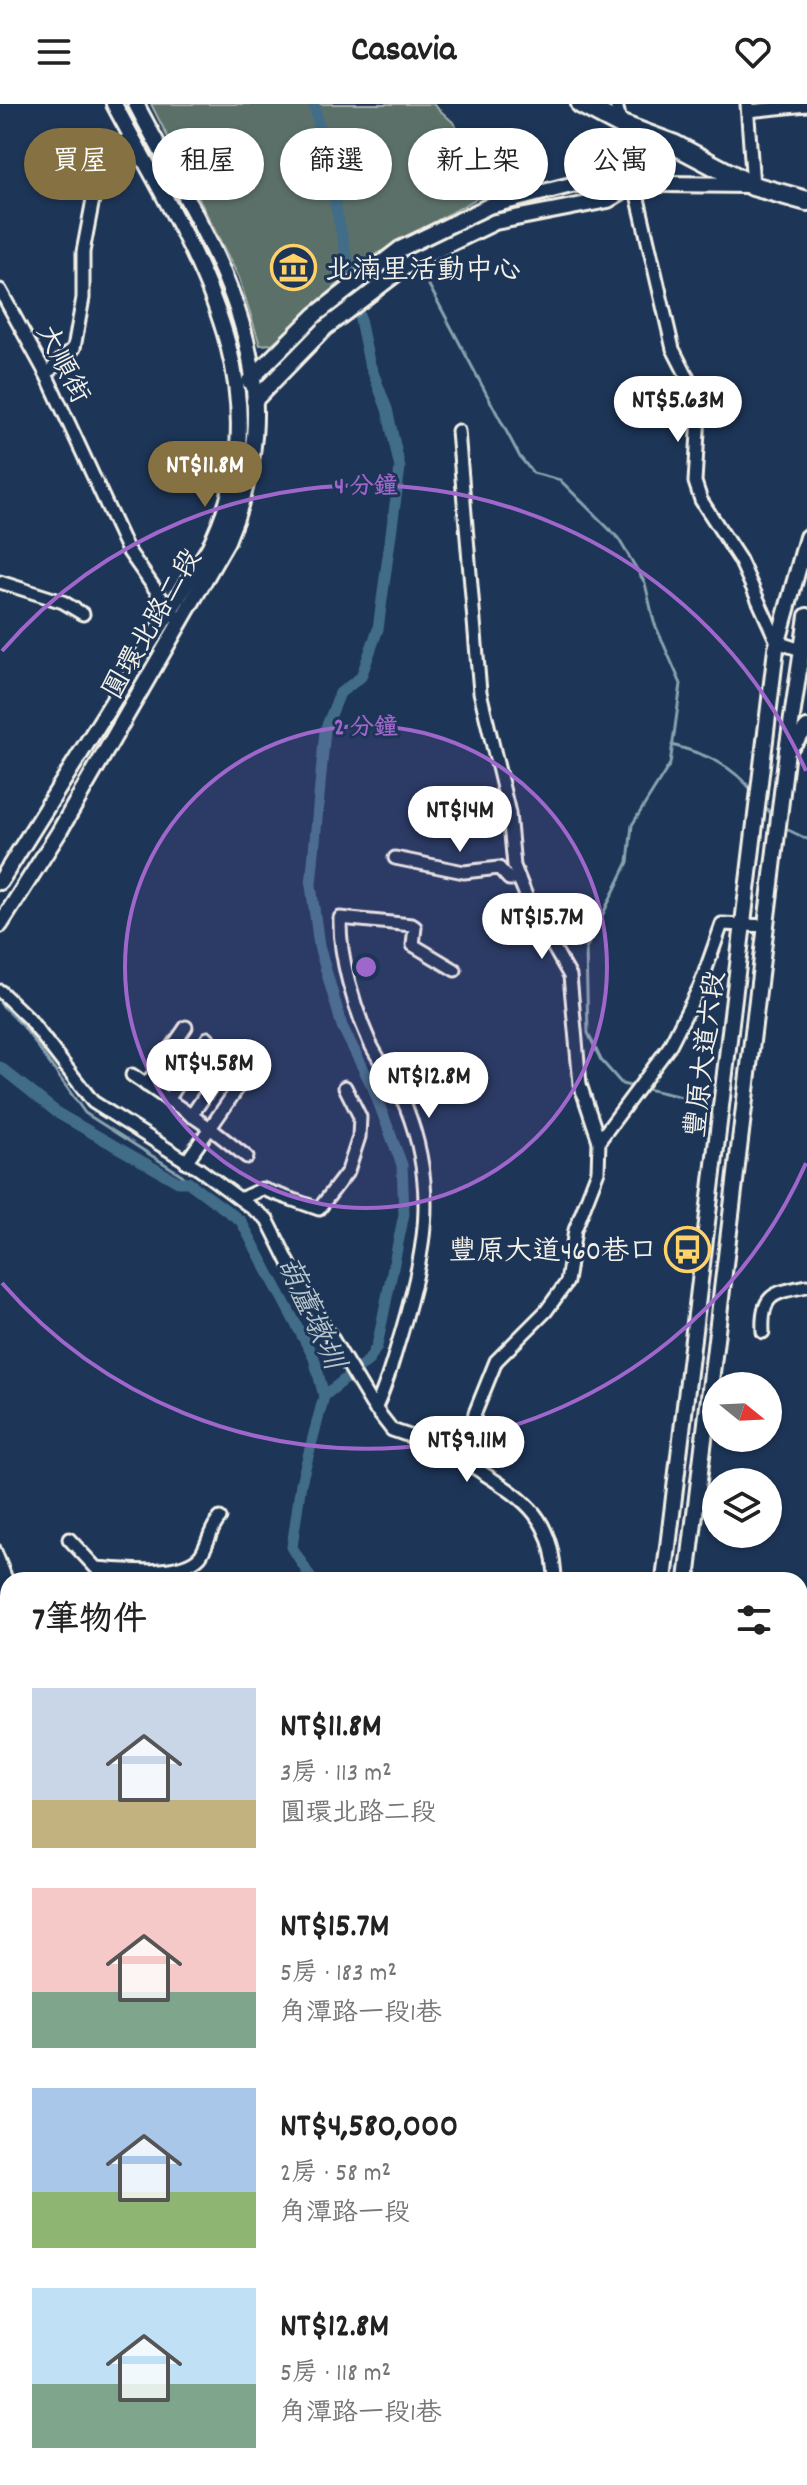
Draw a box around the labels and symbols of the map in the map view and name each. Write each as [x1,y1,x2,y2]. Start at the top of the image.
museum icon: 北湳里活動中心 [270,244,318,292]
place label: 北湳里活動中心 [325,253,521,293]
street label: 大順街 [24,319,97,412]
pin: NT$5.63M [595,376,761,444]
pin: NT$11.8M [122,441,288,509]
text: 4 分鐘 [334,471,398,505]
street label: 圓環北路二段 [95,543,214,708]
text: 2 分鐘 [334,712,398,746]
pin: NT$14M [395,786,525,854]
pin: NT$15.7M [459,893,625,961]
centre of rings [352,953,380,981]
street label: 豐原大道六段 [678,969,738,1140]
pin: NT$4.58M [126,1039,292,1107]
pin: NT$12.8M [346,1052,512,1120]
bus stop icon: 豐原大道460巷口 [664,1225,712,1273]
place label: 豐原大道460巷口 [448,1234,657,1274]
water label: 葫蘆墩圳 [263,1250,354,1380]
north arrow [702,1372,782,1452]
pin: NT$9.11M [384,1416,550,1484]

